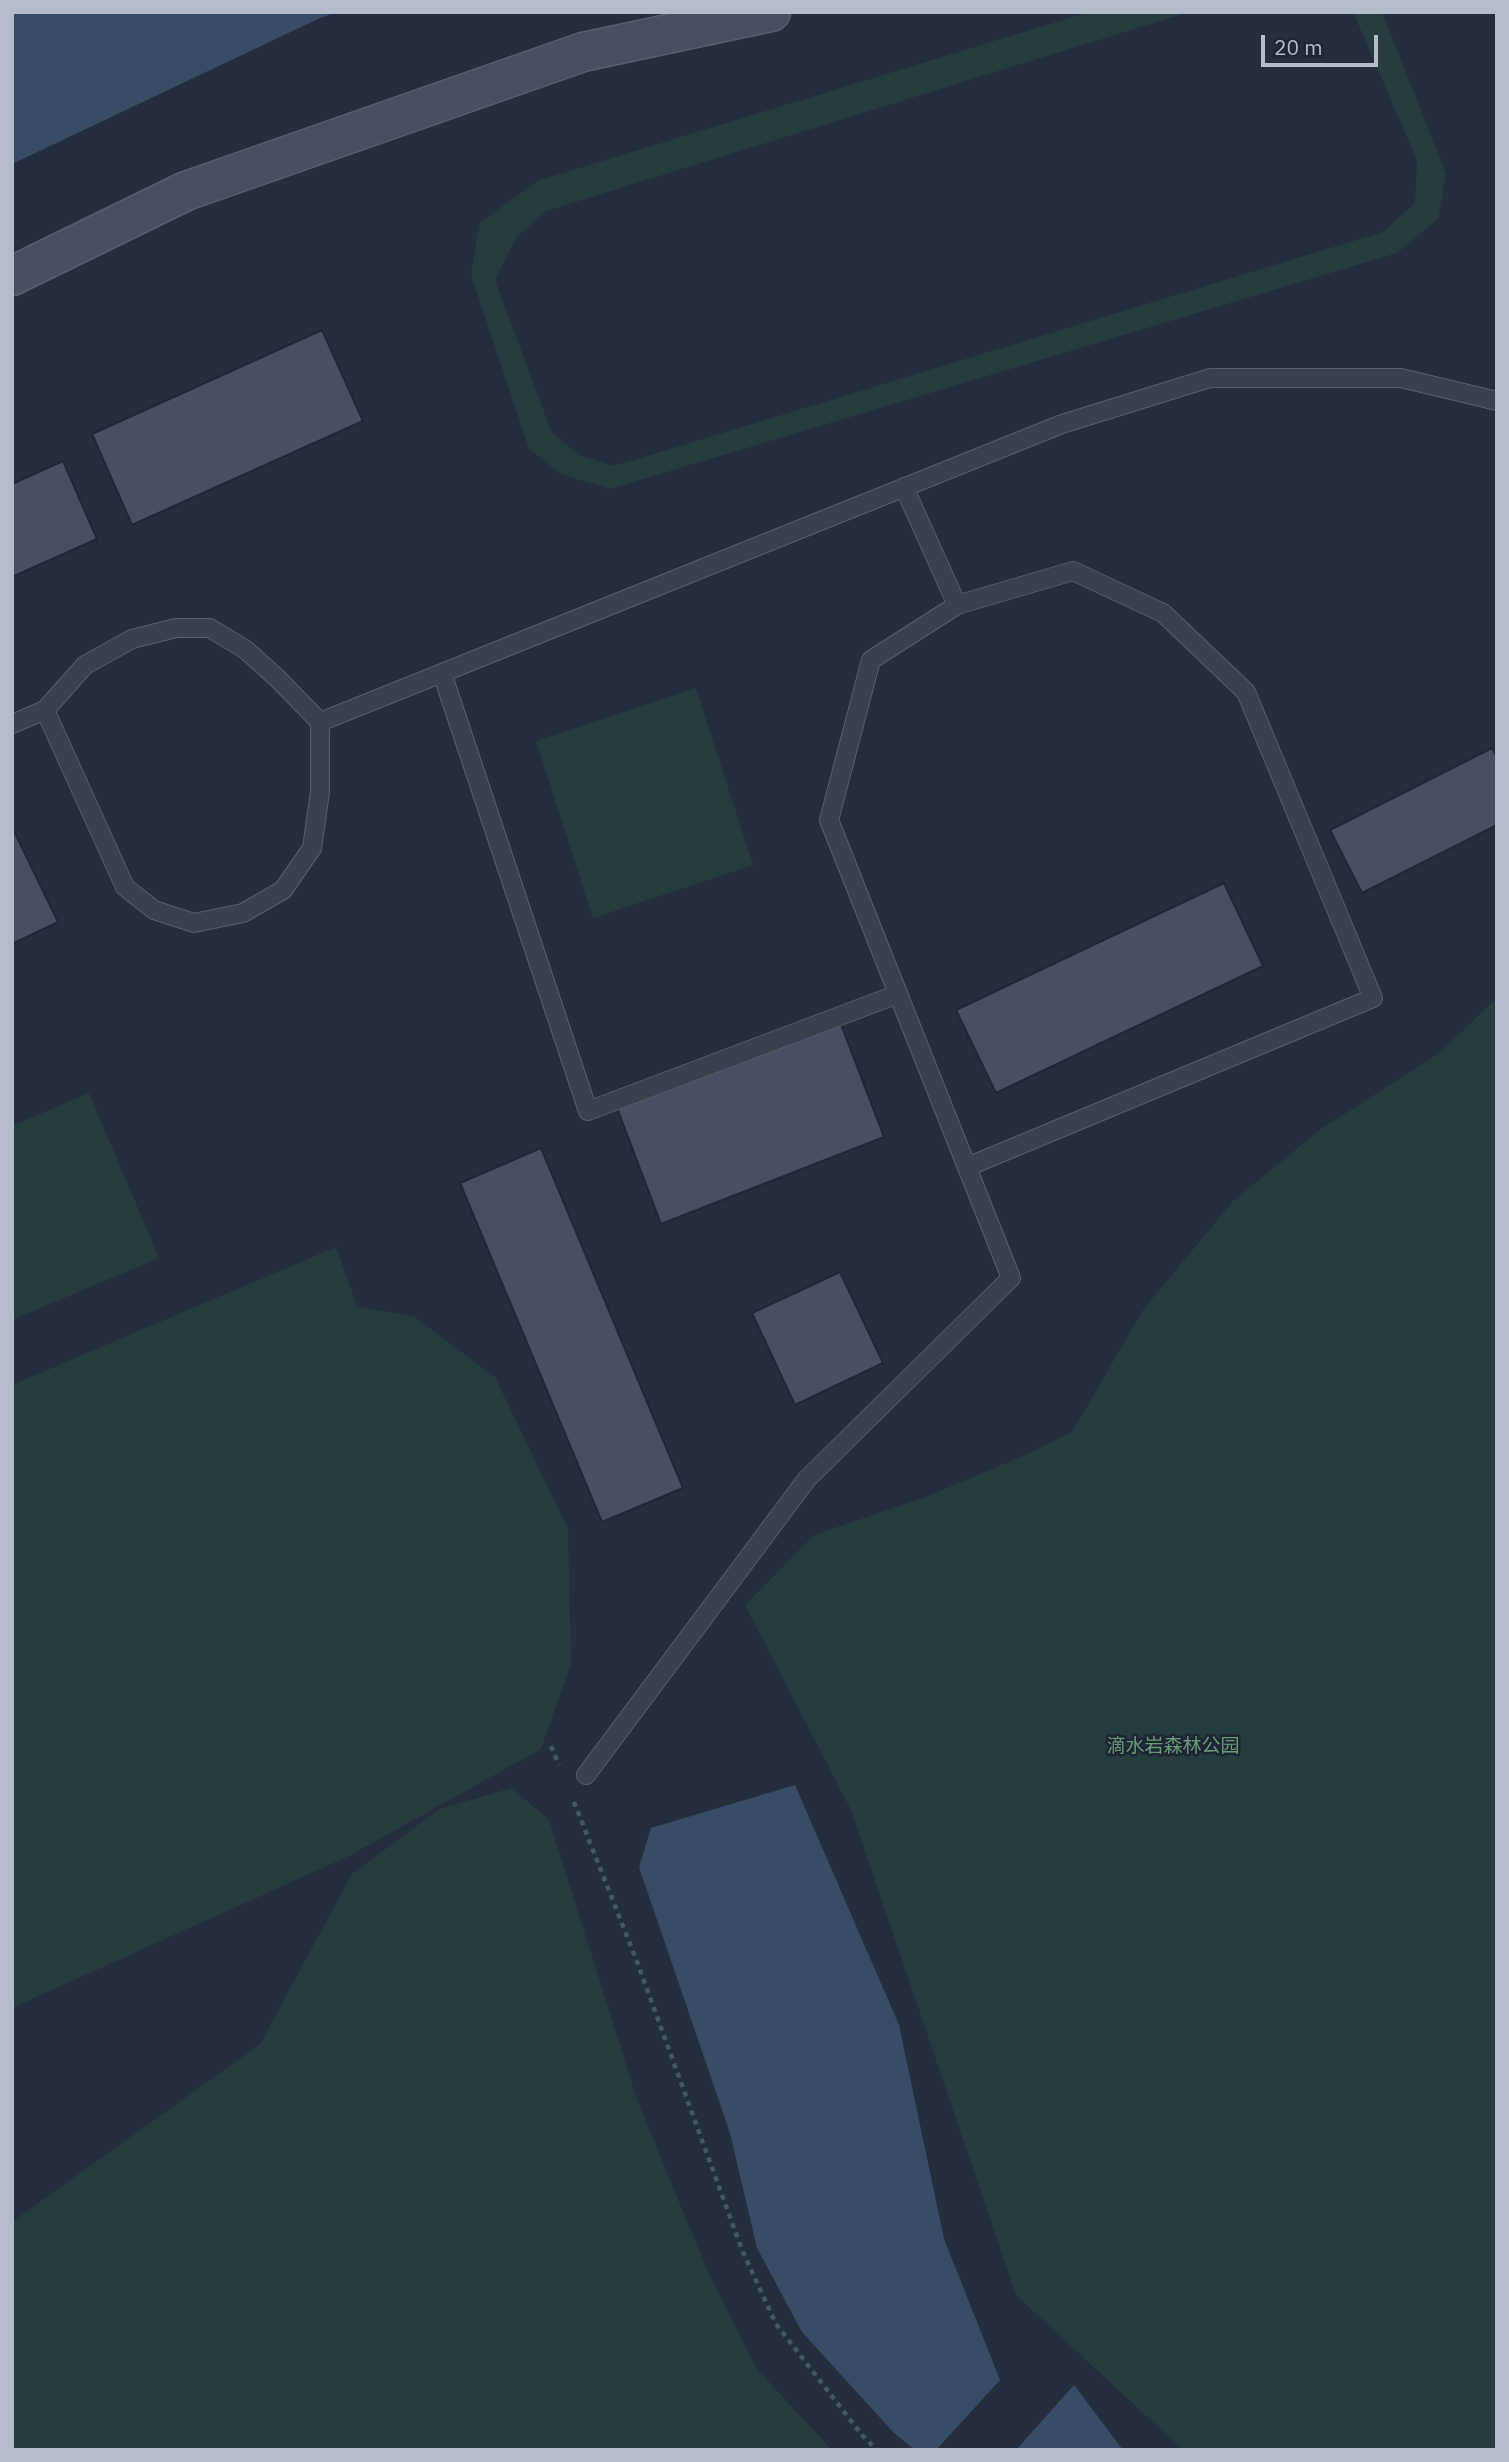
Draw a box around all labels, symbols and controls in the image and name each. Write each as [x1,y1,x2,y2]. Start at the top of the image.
scale bar [1264,21,1381,65]
text: 20 m [1274,33,1323,61]
park label: 滴水岩森林公园 [1107,1736,1239,1758]

